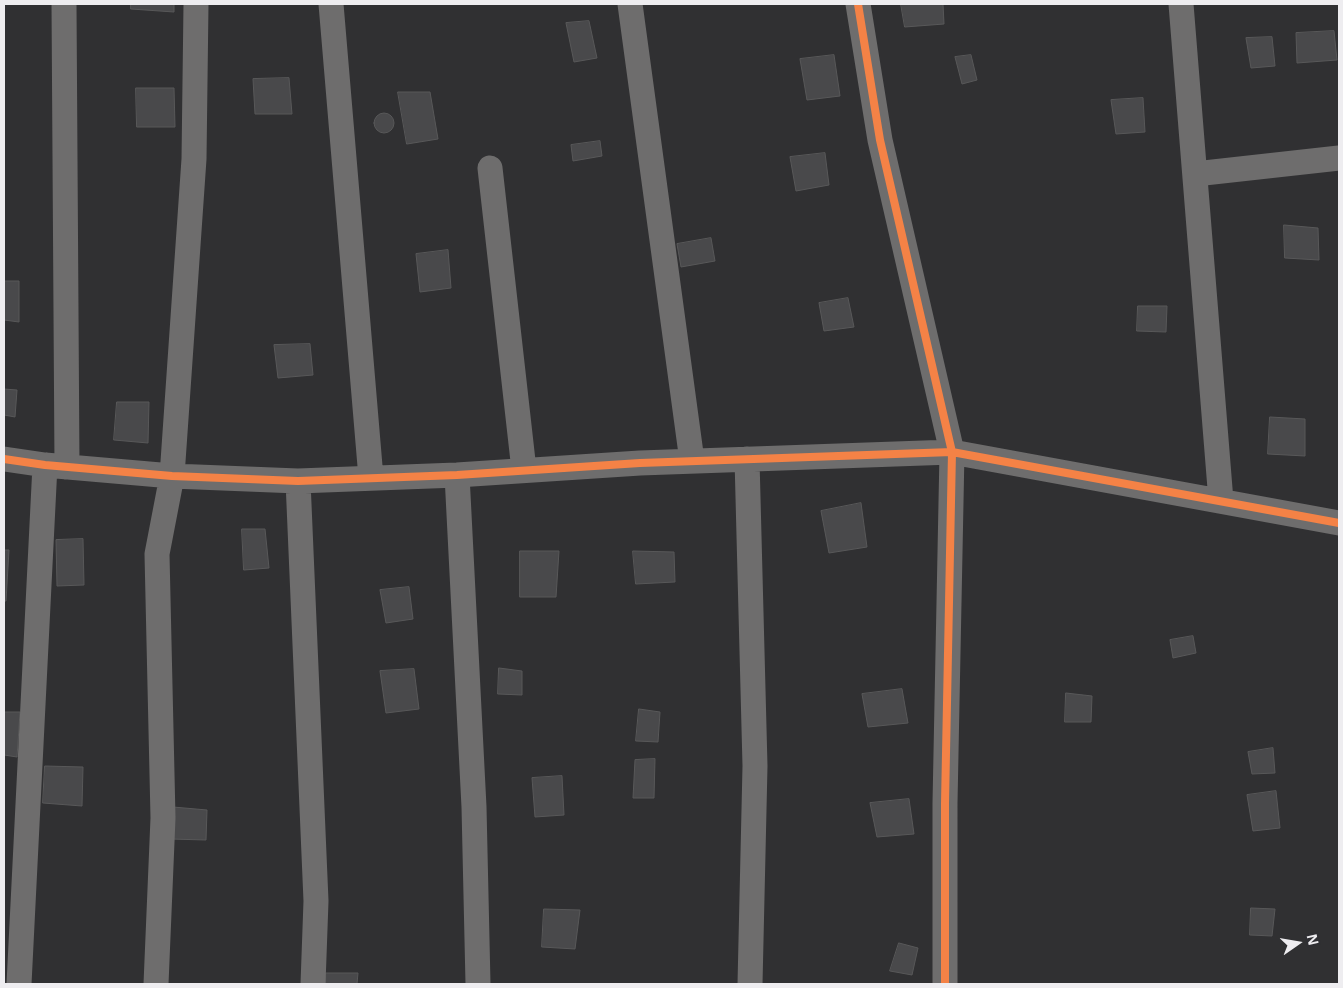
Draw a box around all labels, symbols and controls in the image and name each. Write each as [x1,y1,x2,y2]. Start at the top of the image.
north arrow [1273,918,1323,968]
text: N [1303,932,1324,947]

